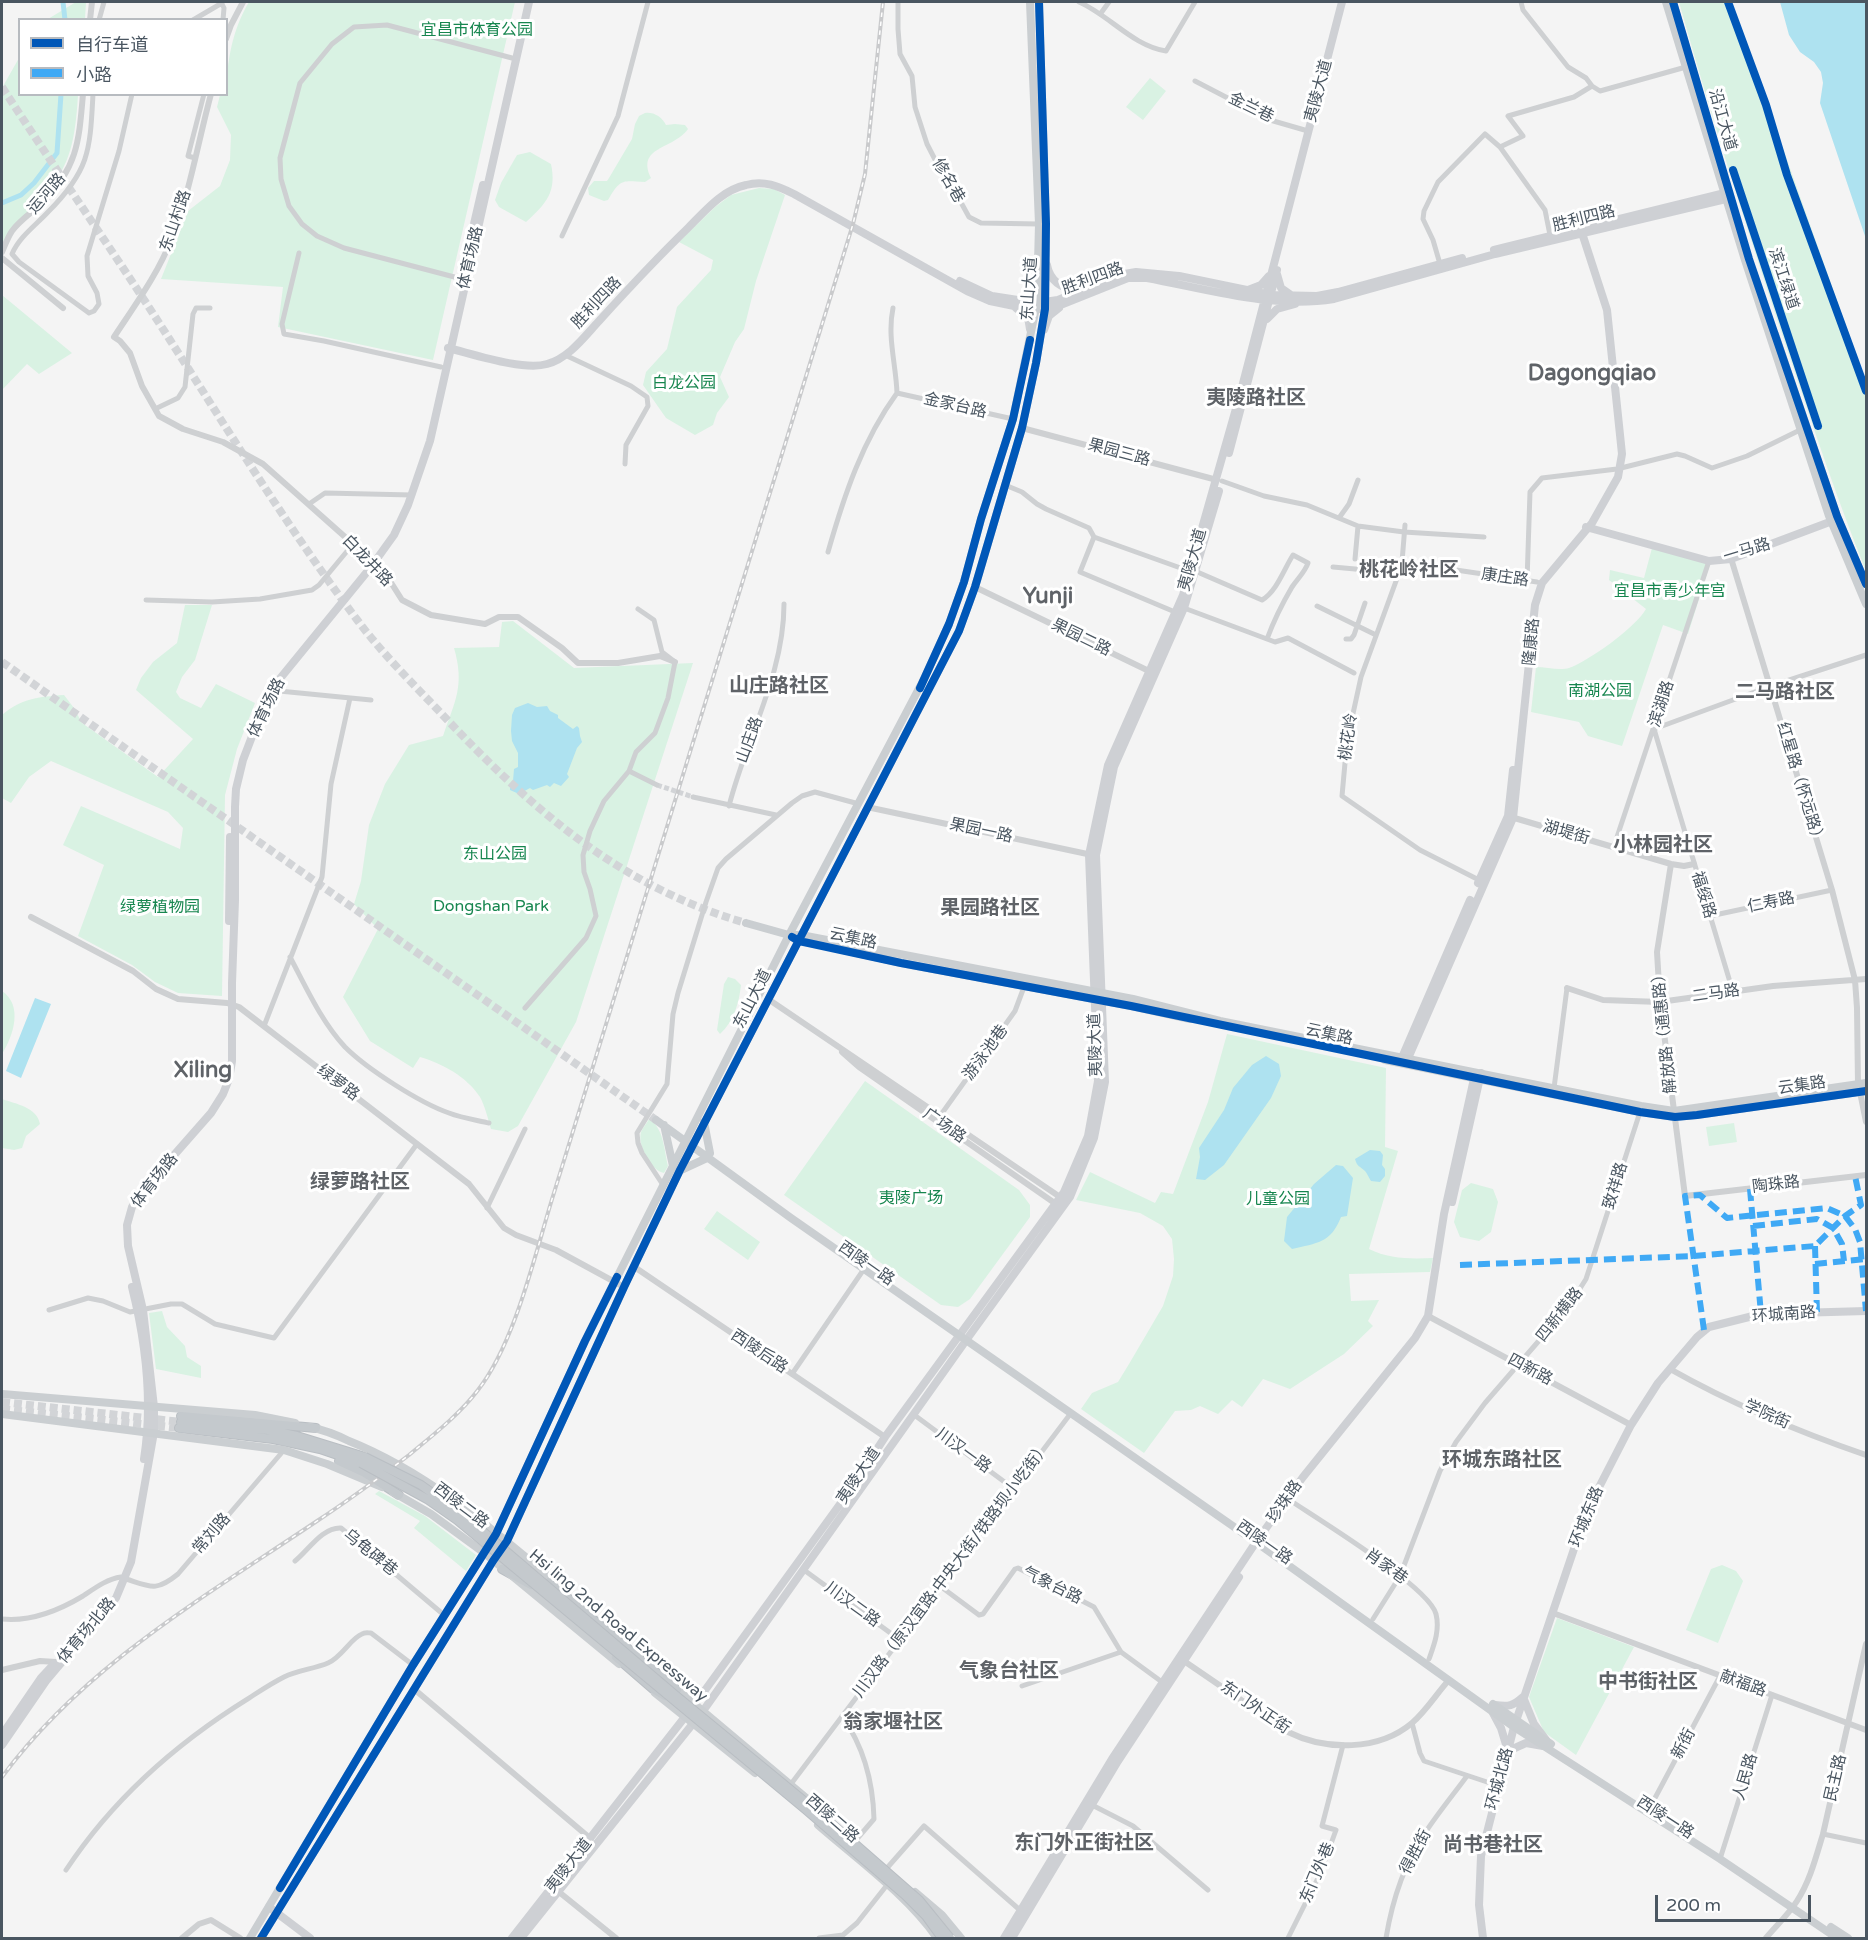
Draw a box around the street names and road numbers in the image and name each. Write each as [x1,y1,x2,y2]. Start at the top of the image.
street label: 夷陵大道 [1301,58,1337,124]
street label: 沿江大道 [1704,87,1740,153]
street label: 金兰巷 [1225,89,1277,127]
street label: 修名巷 [928,155,968,207]
street label: 运河路 [24,170,70,218]
street label: 东山村路 [157,188,195,254]
street label: 胜利四路 [1551,202,1617,236]
street label: 体育场路 [454,225,488,291]
street label: 滨江绿道 [1764,246,1802,312]
street label: 东山大道 [1018,256,1042,322]
street label: 胜利四路 [1060,259,1126,299]
street label: 胜利四路 [568,273,626,333]
street label: 金家台路 [922,389,988,423]
street label: 果园三路 [1086,435,1152,471]
street label: 夷陵大道 [1175,527,1211,593]
street label: 白龙井路 [338,531,396,591]
street label: 一马路 [1721,535,1773,567]
street label: 康庄路 [1480,565,1530,591]
street label: 果园二路 [1048,615,1114,661]
street label: 隆康路 [1520,617,1544,667]
street label: 体育场路 [244,675,290,741]
street label: 滨湖路 [1645,678,1679,730]
street label: 桃花岭 [1336,712,1362,762]
street label: 山庄路 [733,714,767,766]
street label: 红星路（怀远路） [1772,720,1828,848]
street label: 果园一路 [948,815,1014,847]
street label: 湖堤街 [1540,817,1592,849]
street label: 福绥路 [1687,869,1719,921]
street label: 仁寿路 [1746,889,1796,917]
street label: 云集路 [828,925,878,953]
street label: 解放路（通惠路） [1649,965,1681,1095]
street label: 东山大道 [730,966,776,1032]
street label: 二马路 [1691,981,1741,1007]
street label: 夷陵大道 [1085,1013,1107,1077]
street label: 游泳池巷 [959,1021,1013,1085]
street label: 云集路 [1304,1021,1354,1049]
street label: 绿萝路 [313,1061,363,1105]
street label: 云集路 [1777,1073,1827,1099]
street label: 广场路 [919,1104,969,1148]
street label: 体育场路 [128,1150,182,1212]
street label: 致祥路 [1600,1160,1632,1212]
street label: 陶珠路 [1751,1173,1801,1197]
street label: 西陵一路 [834,1238,898,1290]
street label: 四新横路 [1533,1284,1587,1346]
street label: 环城南路 [1751,1303,1817,1327]
street label: 西陵后路 [727,1326,791,1378]
street label: 四新路 [1504,1350,1556,1390]
street label: 学院街 [1741,1396,1793,1434]
street label: 川汉一路 [931,1424,995,1478]
street label: 川汉路（原汉宜路·中央大街/铁路坝小吃街） [849,1438,1055,1702]
street label: 夷陵大道 [833,1444,885,1508]
street label: 珍珠路 [1263,1477,1307,1527]
street label: 西陵二路 [430,1479,492,1533]
street label: 环城东路 [1566,1484,1608,1550]
street label: 常刘路 [189,1510,235,1558]
street label: 西陵一路 [1232,1517,1296,1569]
street label: 乌龟碑巷 [339,1525,401,1581]
street label: 肖家巷 [1361,1545,1411,1589]
street label: Hsi ling 2nd Road Expressway [525,1546,711,1706]
street label: 气象台路 [1019,1563,1085,1609]
street label: 川汉二路 [820,1578,884,1632]
street label: 体育场北路 [54,1594,120,1668]
street label: 献福路 [1717,1667,1769,1701]
street label: 东门外正街 [1216,1678,1294,1738]
street label: 新街 [1668,1725,1700,1763]
street label: 环城北路 [1482,1746,1518,1812]
street label: 人民路 [1730,1751,1762,1803]
street label: 民主路 [1821,1752,1851,1804]
street label: 西陵二路 [802,1791,862,1847]
street label: 西陵一路 [1633,1793,1697,1843]
street label: 得胜街 [1396,1826,1436,1878]
street label: 夷陵大道 [542,1835,596,1897]
street label: 东门外巷 [1297,1840,1339,1906]

